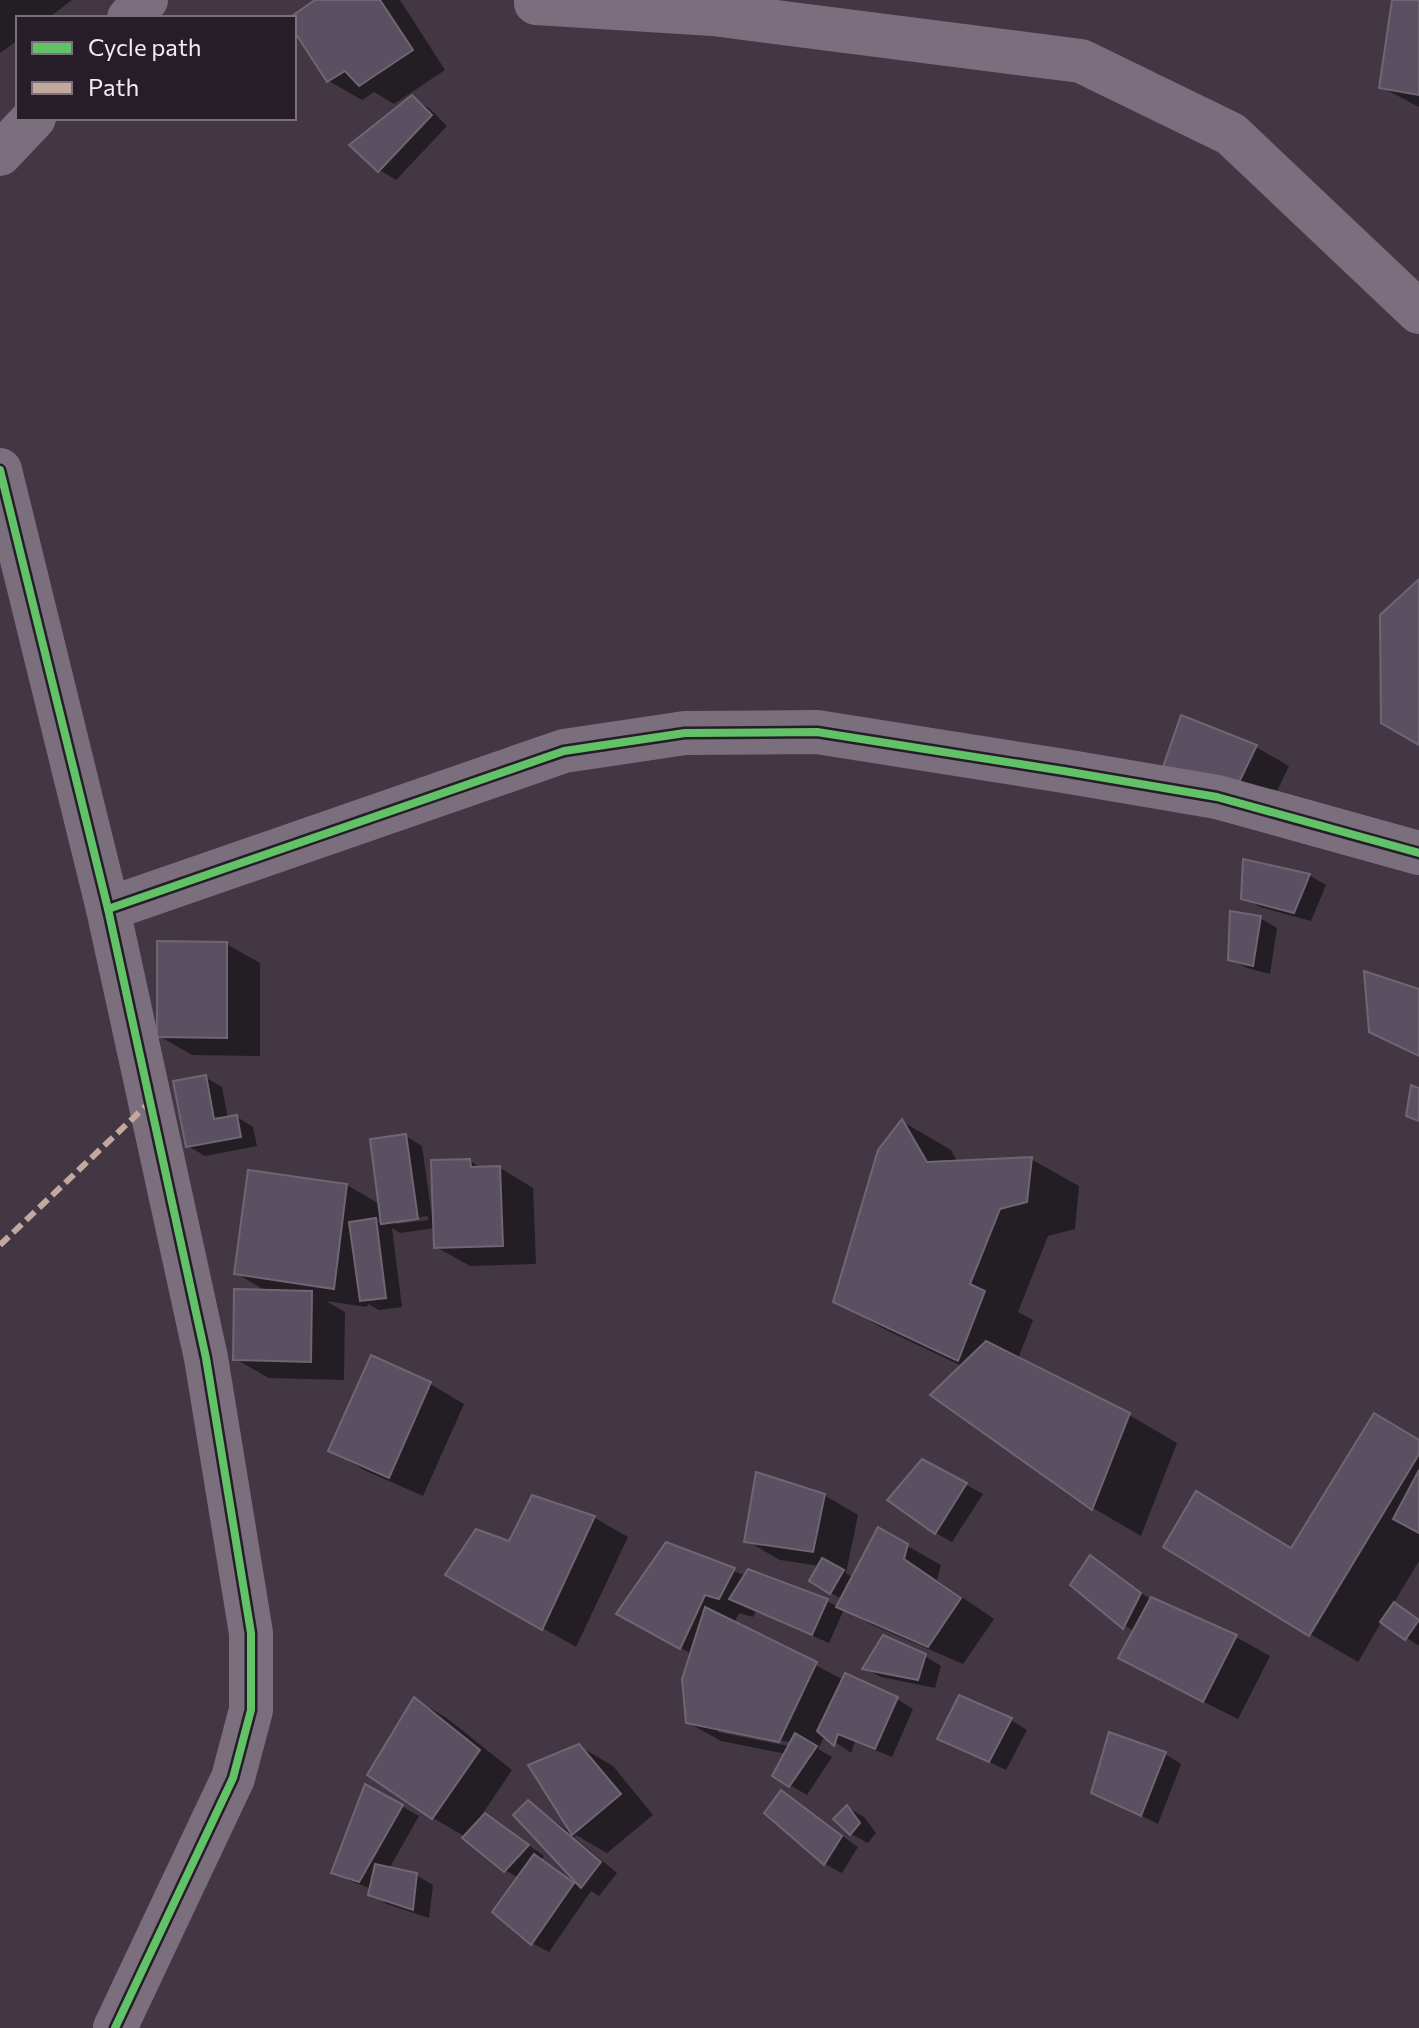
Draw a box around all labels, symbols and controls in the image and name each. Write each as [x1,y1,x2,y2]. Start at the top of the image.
legend [16,16,296,120]
text: Cycle path [88,32,202,61]
text: Path [88,72,139,101]

